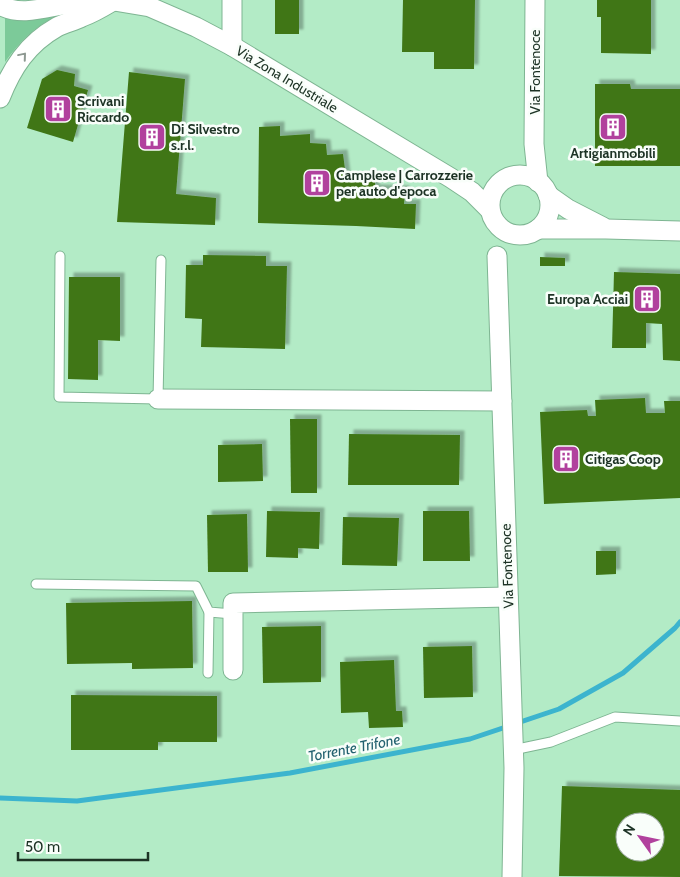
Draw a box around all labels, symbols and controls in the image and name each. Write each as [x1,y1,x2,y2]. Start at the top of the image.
street label: Via Fontenoce [526,30,544,114]
street label: Via Zona Industriale [233,41,341,117]
one-way arrow [18,53,26,62]
place label: Scrivani Riccardo [77,92,129,126]
building icon: Scrivani Riccardo [43,94,73,124]
building icon: Artigianmobili [598,112,628,142]
place label: Di Silvestro s.r.l. [171,120,240,154]
building icon: Di Silvestro s.r.l. [137,122,167,152]
place label: Artigianmobili [570,144,656,162]
place label: Camplese | Carrozzerie per auto d'epoca [336,166,473,200]
building icon: Camplese | Carrozzerie per auto d'epoca [302,168,332,198]
building icon: Europa Acciai [632,284,662,314]
place label: Europa Acciai [547,290,628,308]
building icon: Citigas Coop [551,444,581,474]
place label: Citigas Coop [585,450,661,468]
street label: Via Fontenoce [497,523,517,609]
water label: Torrente Trifone [306,730,402,766]
north arrow [615,812,665,862]
text: N [619,821,639,839]
scale bar [18,830,148,862]
text: 50 m [25,838,60,856]

